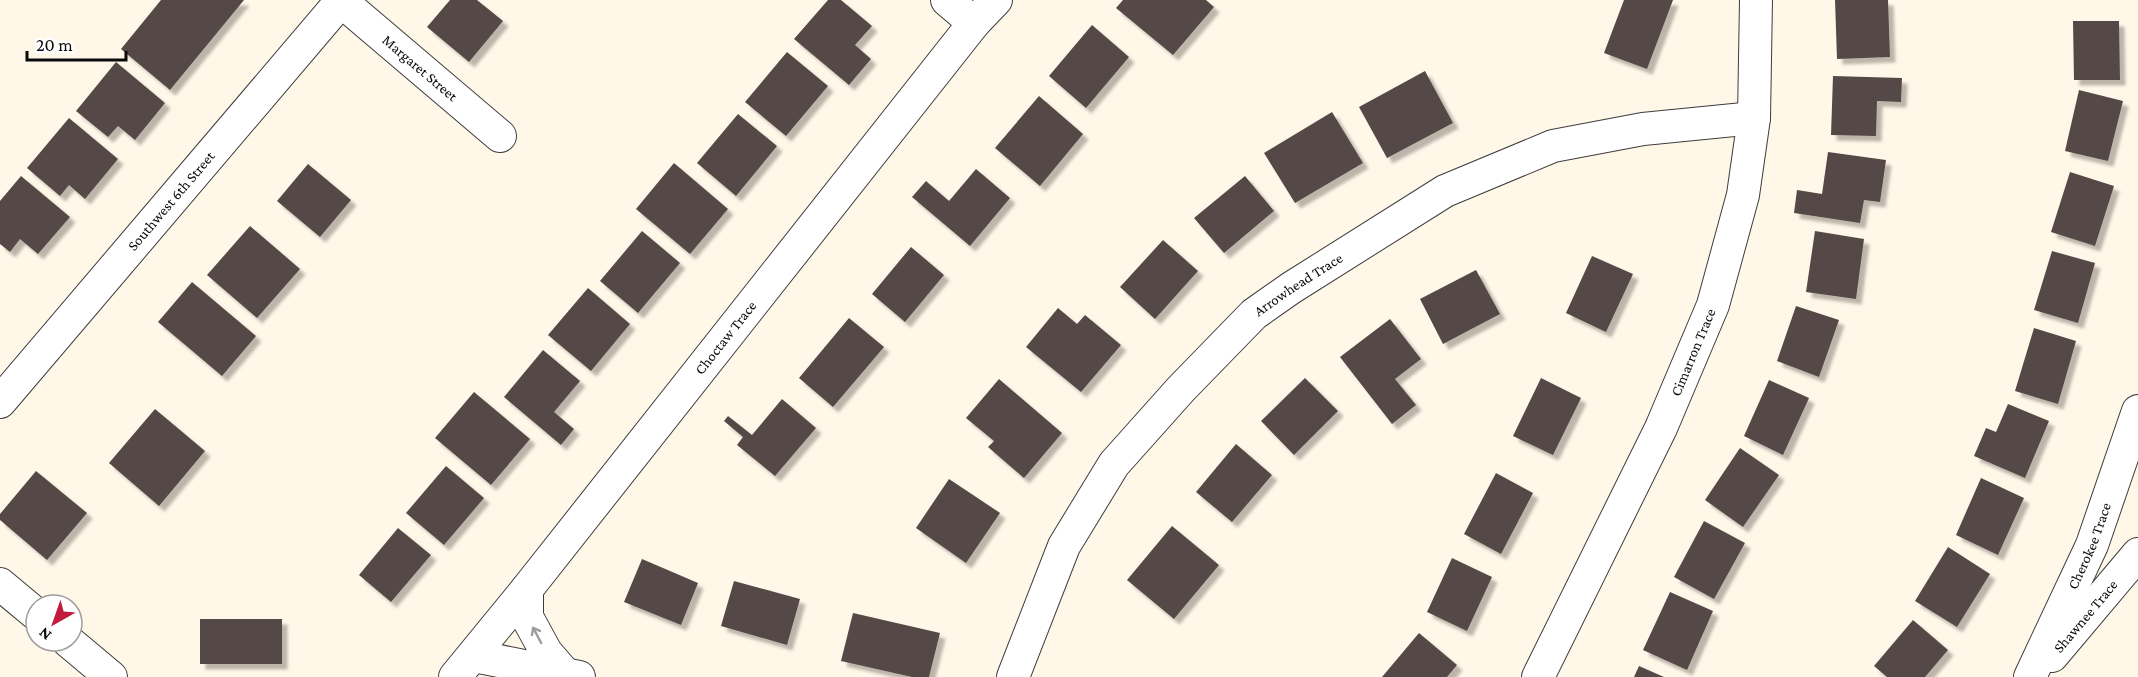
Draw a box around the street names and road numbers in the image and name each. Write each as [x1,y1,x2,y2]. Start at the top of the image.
street label: Margaret Street [379,32,461,105]
street label: Southwest 6th Street [124,147,218,254]
street label: Arrowhead Trace [1251,249,1346,319]
street label: Choctaw Trace [692,297,760,378]
street label: Cimarron Trace [1667,306,1719,398]
street label: Cherokee Trace [2064,500,2114,592]
street label: Shawnee Trace [2050,576,2121,656]

